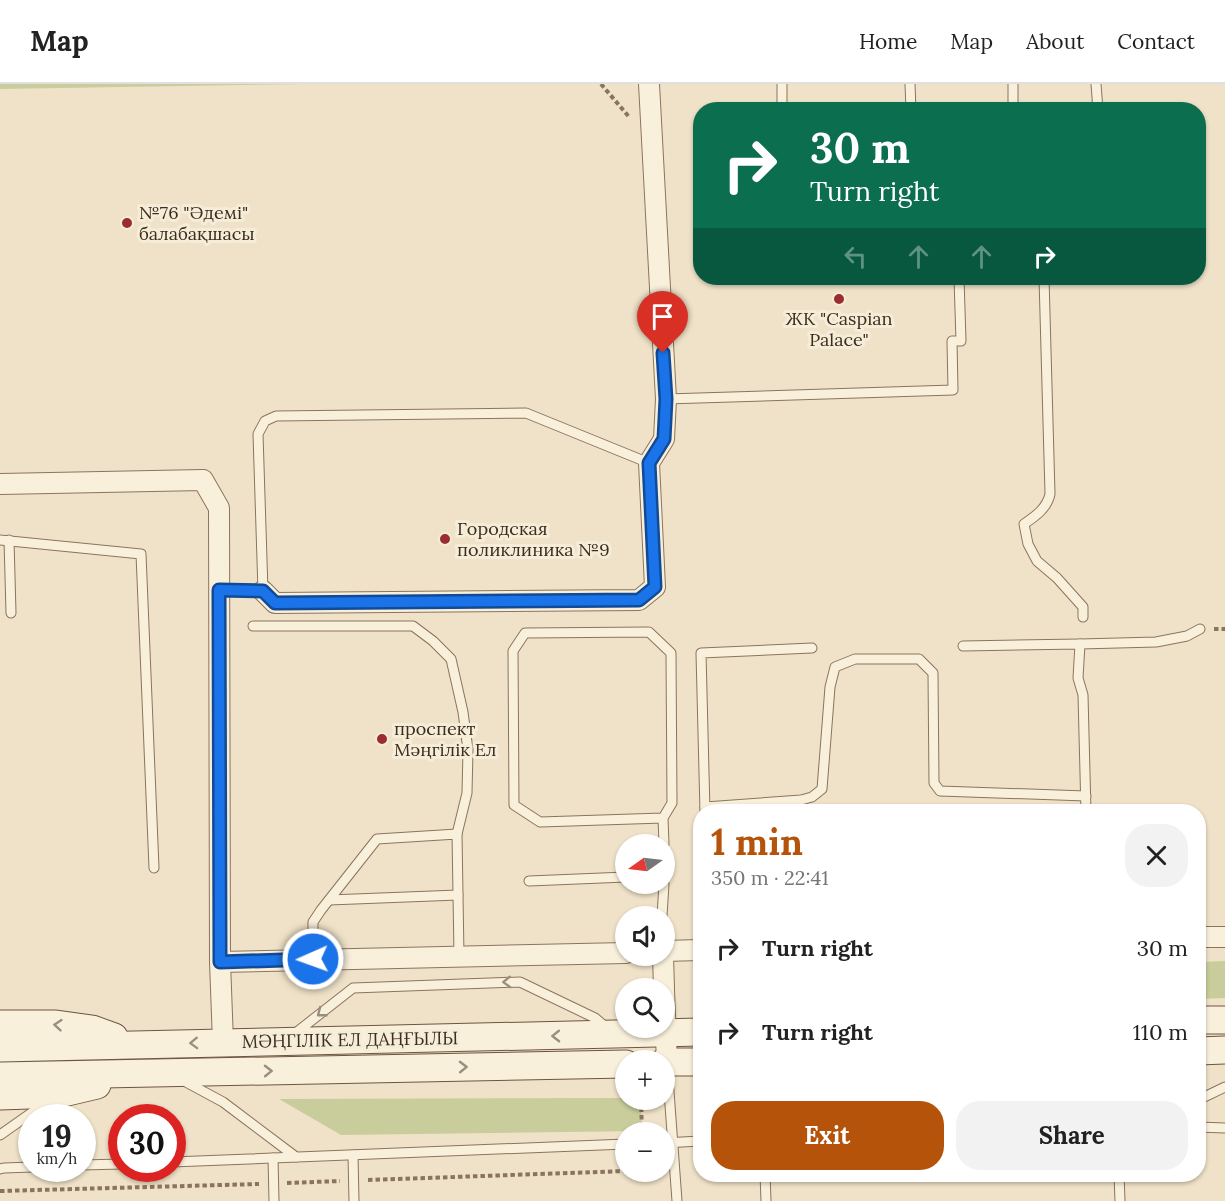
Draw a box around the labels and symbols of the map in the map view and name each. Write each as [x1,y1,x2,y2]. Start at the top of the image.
place label: №76 "Әдемі" балабақшасы [139,201,255,245]
marker: №76 "Әдемі" балабақшасы [120,216,134,230]
pin [637,291,688,353]
marker: ЖК "Caspian Palace" [832,292,846,306]
place label: ЖК "Caspian Palace" [786,307,892,351]
place label: Городская поликлиника №9 [457,517,610,561]
marker: Городская поликлиника №9 [438,532,452,546]
place label: проспект Мәңгілік Ел [394,717,497,761]
marker: проспект Мәңгілік Ел [375,732,389,746]
north arrow [615,834,675,894]
position arrow [281,927,345,991]
one-way arrow [503,976,512,989]
one-way arrow [316,1006,327,1017]
one-way arrow [54,1019,63,1032]
street label: МӘҢГІЛІК ЕЛ ДАҢҒЫЛЫ [241,1026,459,1053]
one-way arrow [552,1030,561,1042]
one-way arrow [189,1037,198,1049]
one-way arrow [459,1061,468,1073]
one-way arrow [264,1065,273,1077]
speed limit sign: 30 [108,1104,186,1182]

